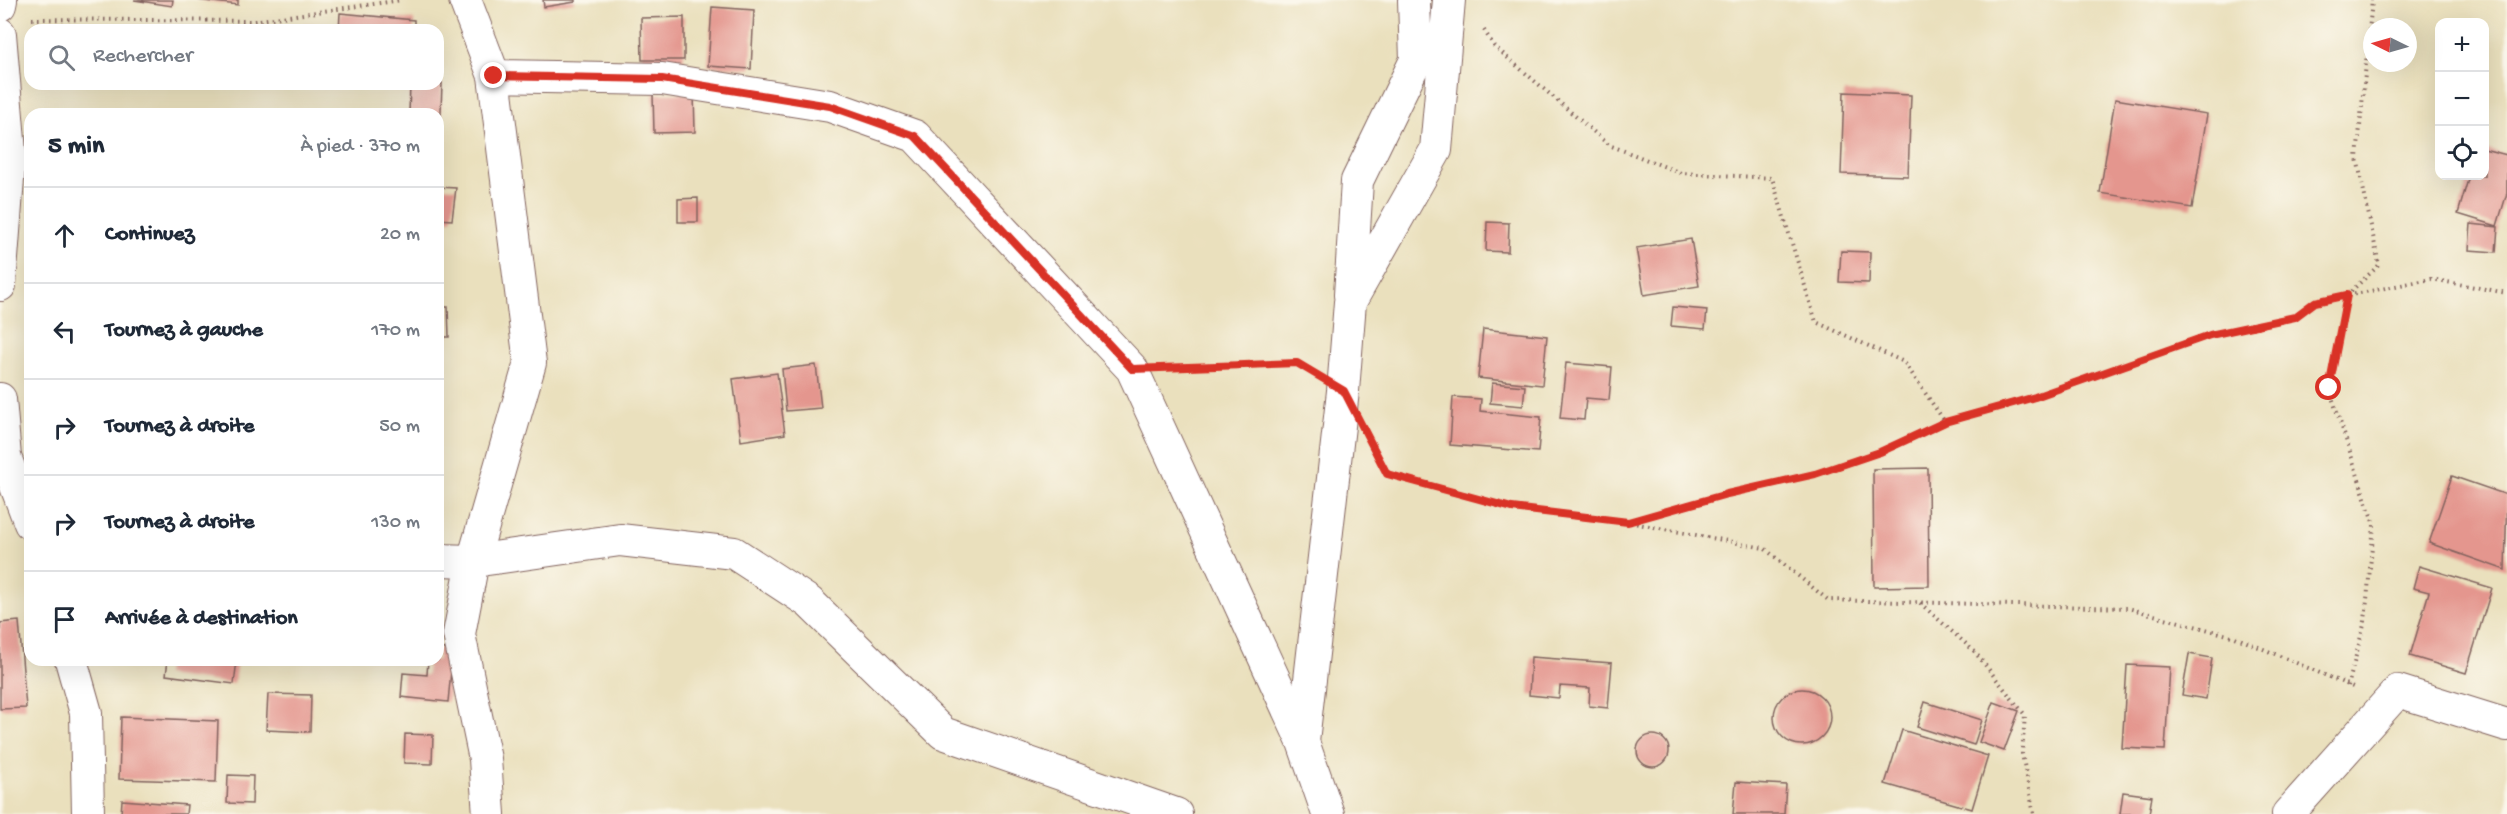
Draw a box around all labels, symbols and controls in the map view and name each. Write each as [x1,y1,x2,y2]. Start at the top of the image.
north arrow [2363,18,2417,72]
map controls [2435,18,2489,180]
button: + [2435,18,2489,72]
search box [24,24,444,90]
icon: search [45,41,78,74]
text: Rechercher [93,44,193,70]
route end [480,62,506,88]
button: − [2435,72,2489,126]
button: locate [2435,126,2489,180]
text: 5 min [48,132,104,163]
text: À pied · 370 m [300,136,420,159]
icon: ahead [48,219,81,252]
text: Continuez [105,222,194,248]
text: 20 m [380,224,420,247]
icon: left [48,315,81,348]
text: Tournez à gauche [105,318,263,344]
text: 170 m [371,320,420,343]
route start [2315,374,2341,400]
icon: right [48,411,81,444]
text: Tournez à droite [105,414,254,440]
text: 50 m [379,416,420,439]
icon: right [48,507,81,540]
text: Tournez à droite [105,510,254,536]
text: 130 m [371,512,420,535]
icon: arrive [48,603,81,636]
text: Arrivée à destination [105,606,298,632]

